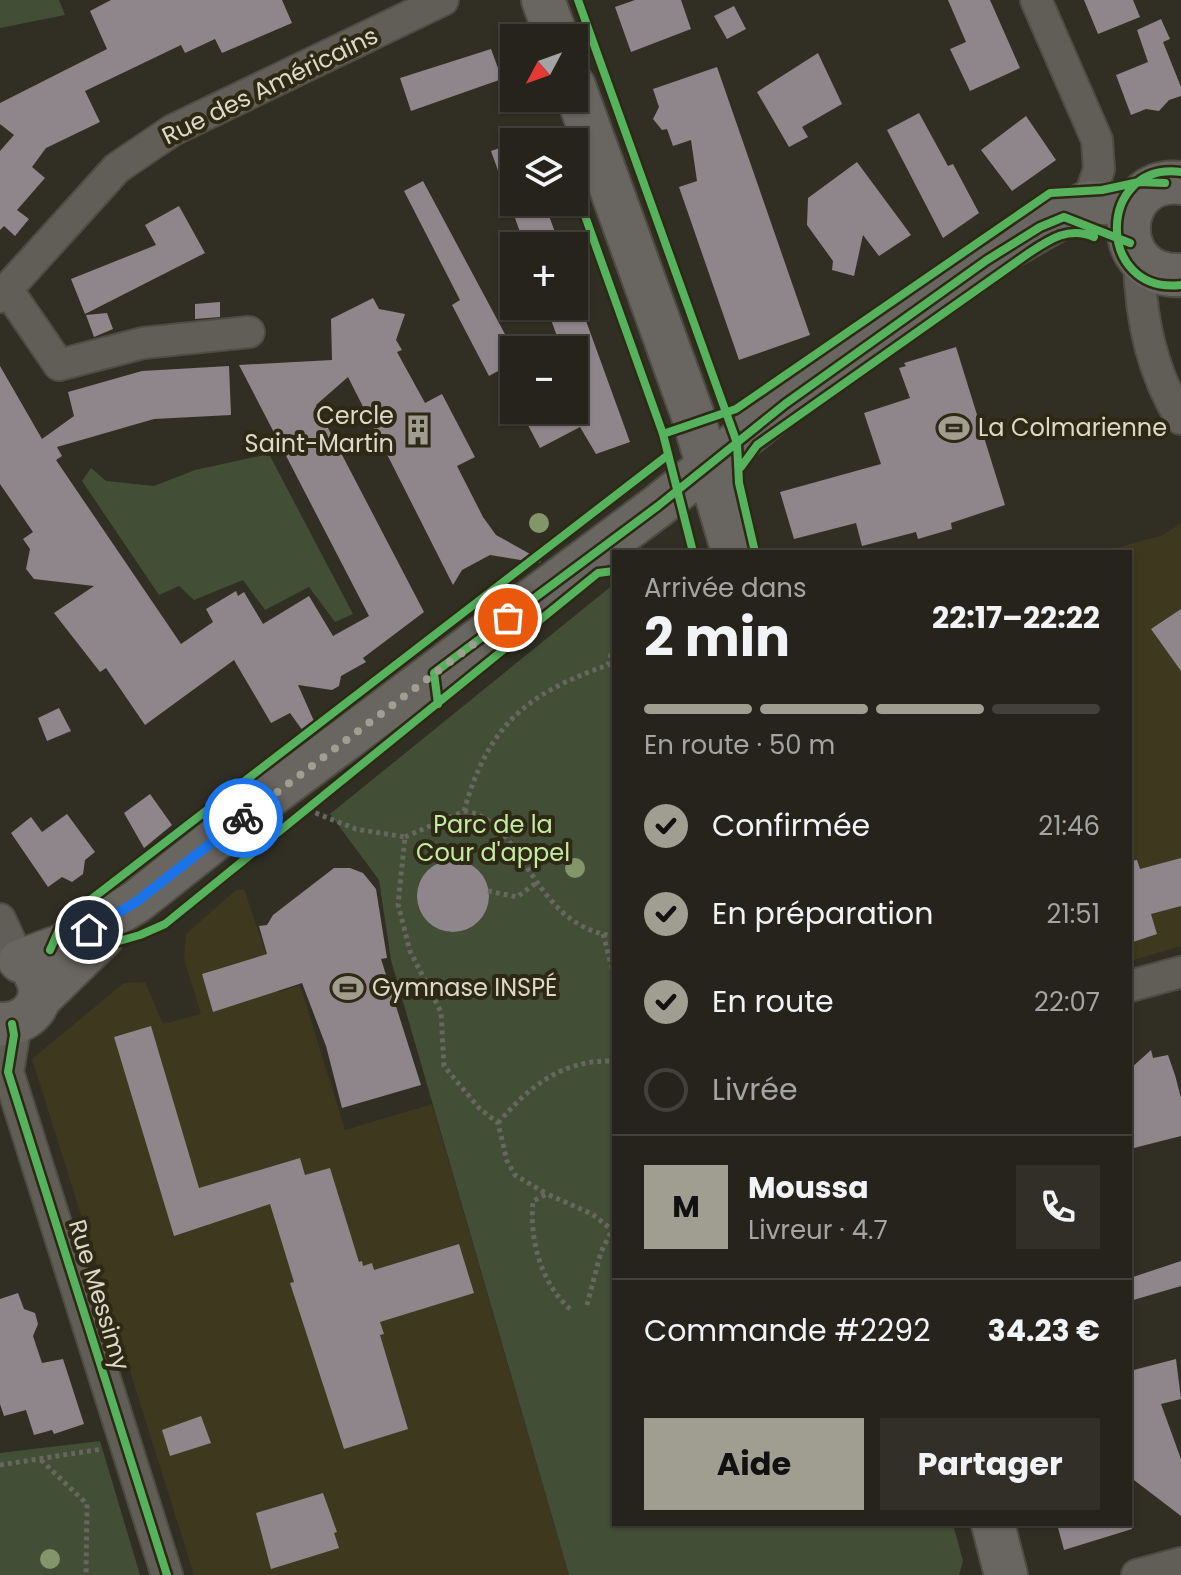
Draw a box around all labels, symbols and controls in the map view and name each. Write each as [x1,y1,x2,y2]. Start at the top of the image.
street label: Rue des Américains [156,19,383,152]
north arrow [500,24,588,112]
map controls [500,24,588,424]
button: layers [500,128,588,216]
button: + [500,232,588,320]
button: − [500,336,588,424]
place label: Cercle Saint-Martin [245,399,394,460]
sports icon: La Colmarienne [937,411,971,445]
place label: La Colmarienne [978,411,1167,444]
building icon: Cercle Saint-Martin [401,413,435,447]
text: Arrivée dans [644,570,806,606]
pin [474,584,542,652]
icon: bag [486,596,530,640]
text: 22:17–22:22 [932,596,1100,639]
text: 2 min [644,601,790,674]
text: En route · 50 m [644,727,835,763]
courier [203,778,283,858]
icon: bike [221,796,265,840]
icon: check [644,804,688,848]
text: Confirmée [712,804,870,847]
park label: Parc de la Cour d'appel [416,808,570,869]
text: 21:46 [1038,808,1100,844]
icon: check [644,892,688,936]
text: En préparation [712,892,933,935]
pin [55,896,123,964]
text: 21:51 [1047,896,1100,932]
icon: home [67,908,111,952]
sports icon: Gymnase INSPÉ [331,971,365,1005]
place label: Gymnase INSPÉ [372,971,557,1004]
icon: check [644,980,688,1024]
text: En route [712,980,834,1023]
text: 22:07 [1034,984,1100,1020]
text: Livrée [712,1068,798,1111]
button: phone [1016,1165,1100,1249]
text: Moussa [748,1166,869,1209]
text: M [672,1185,700,1228]
text: Livreur · 4.7 [748,1212,888,1248]
street label: Rue Messimy [61,1215,138,1375]
text: Commande #2292 [644,1309,930,1352]
text: 34.23 € [988,1309,1100,1352]
button: Aide [644,1418,864,1510]
button: Partager [880,1418,1100,1510]

